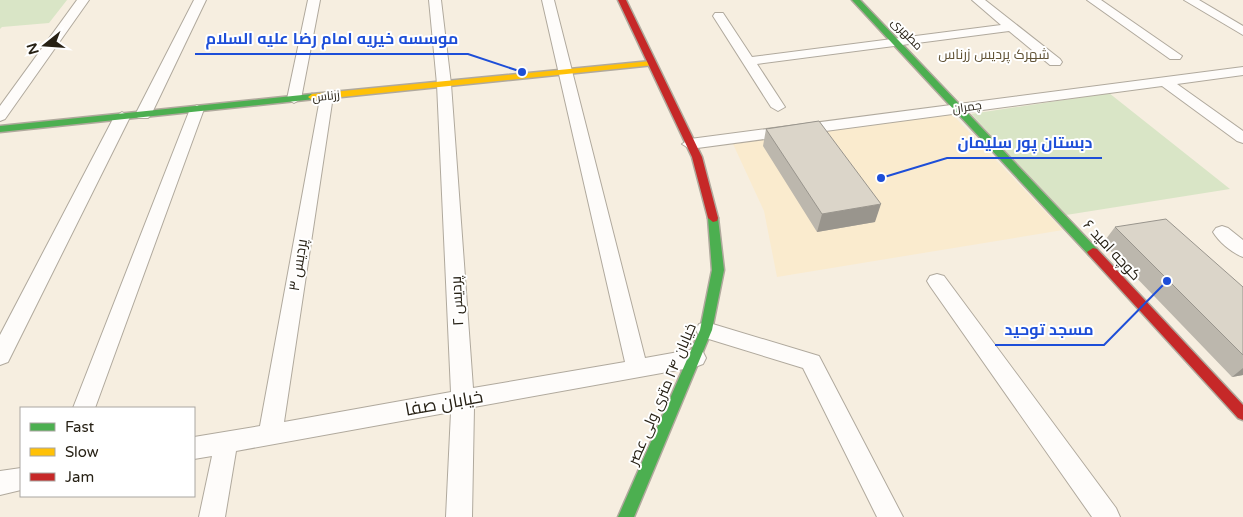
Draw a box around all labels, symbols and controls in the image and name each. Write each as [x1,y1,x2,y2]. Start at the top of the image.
street label: مطهری [888,15,926,53]
north arrow [20,20,70,70]
callout: موسسه خیریه امام رضا علیه السلام [195,23,468,54]
text: موسسه خیریه امام رضا علیه السلام [206,29,458,50]
text: N [23,41,43,57]
district label: شهرک پردیس زرناس [938,46,1050,64]
street label: زرناس [312,88,340,104]
street label: چمران [951,98,983,118]
callout: دبستان پور سلیمان [947,127,1102,158]
text: دبستان پور سلیمان [957,133,1093,154]
street label: کوچه امید ۶ [1079,216,1145,285]
street label: پردیس ۳ [285,238,312,292]
street label: پردیس ۲ [447,275,468,327]
callout: مسجد توحید [995,314,1104,345]
street label: خیابان ۲۴ متری ولی عصر [624,320,701,469]
text: مسجد توحید [1004,320,1094,340]
street label: خیابان صفا [403,385,485,421]
legend [20,407,195,497]
text: Fast [65,418,95,436]
text: Slow [65,443,99,461]
text: Jam [65,468,94,486]

